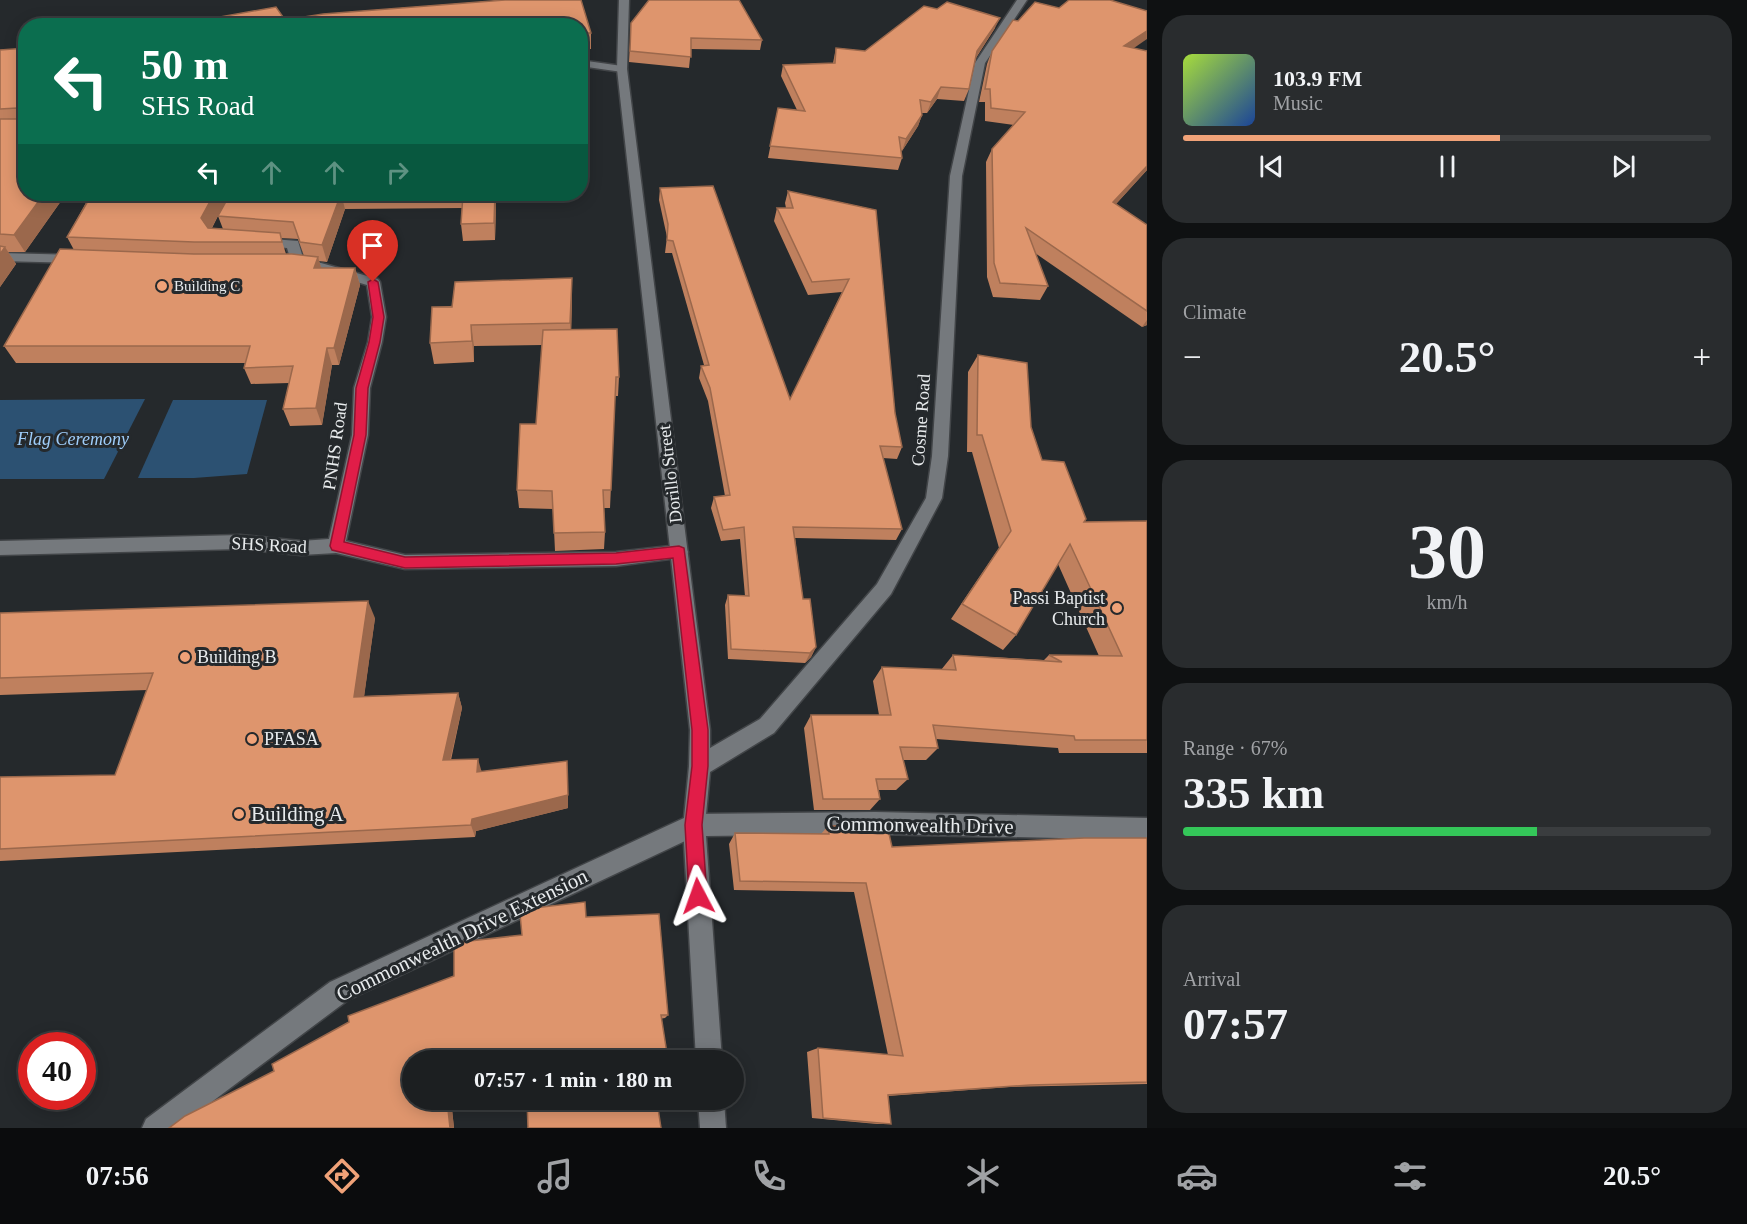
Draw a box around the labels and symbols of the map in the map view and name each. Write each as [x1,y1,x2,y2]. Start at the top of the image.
pin [347,220,398,282]
place label: Building C [174,278,240,294]
marker: Building C [155,279,169,293]
street label: Cosme Road [908,373,934,467]
street label: PNHS Road [319,401,351,491]
street label: Dorillo Street [654,424,686,524]
park label: Flag Ceremony [16,429,129,449]
street label: SHS Road [231,533,307,557]
place label: Passi Baptist Church [1012,588,1105,629]
marker: Passi Baptist Church [1110,601,1124,615]
place label: Building B [197,647,277,667]
marker: Building B [178,650,192,664]
place label: PFASA [264,729,319,749]
marker: PFASA [245,732,259,746]
place label: Building A [251,802,345,826]
marker: Building A [232,807,246,821]
street label: Commonwealth Drive [826,811,1014,839]
street label: Commonwealth Drive Extension [332,863,592,1006]
position arrow [666,864,730,928]
speed limit sign: 40 [18,1032,96,1110]

